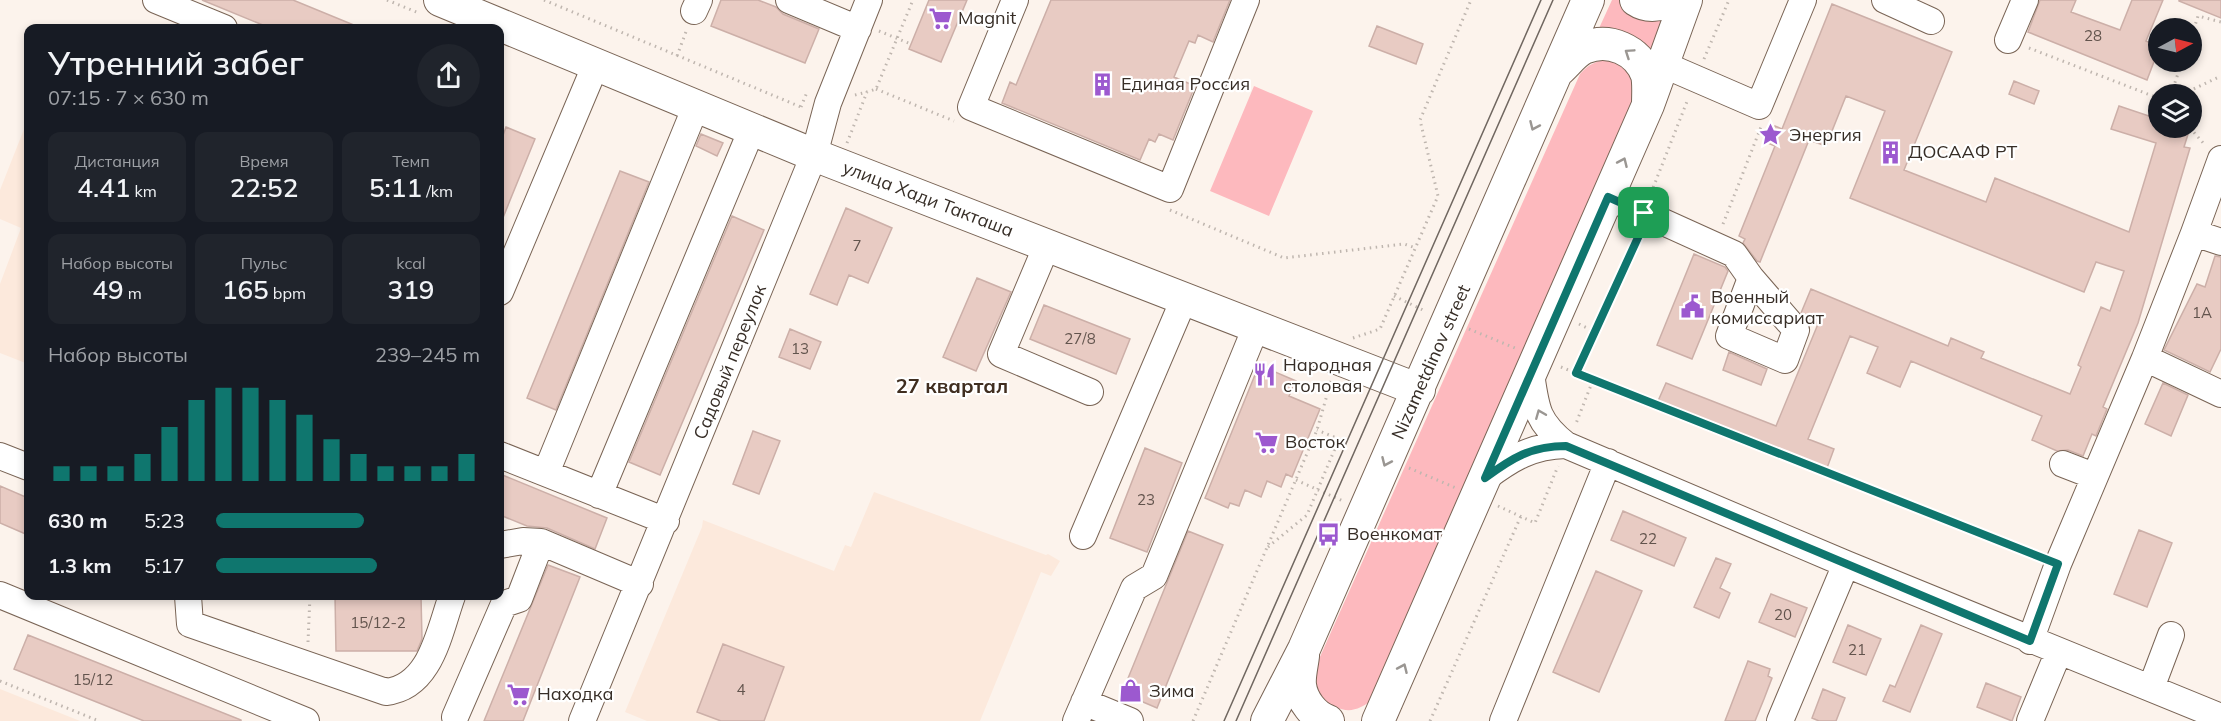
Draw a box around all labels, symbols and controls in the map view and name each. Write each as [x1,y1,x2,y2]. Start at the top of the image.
supermarket icon: Magnit [927,5,953,31]
place label: Magnit [958,6,1016,29]
north arrow [2148,18,2202,72]
map controls [2148,18,2202,138]
house number: 28 [2084,26,2102,45]
text: Утренний забег [48,42,304,83]
button: share [417,44,480,107]
one-way arrow [1625,50,1636,61]
building icon: Единая Россия [1090,71,1116,97]
place label: Единая Россия [1121,72,1250,95]
button: layers [2148,84,2202,138]
text: 07:15 · 7 × 630 m [48,85,209,110]
one-way arrow [1529,119,1541,130]
place icon: Энергия [1758,122,1784,148]
place label: Энергия [1789,123,1862,146]
building icon: ДОСААФ РТ [1877,139,1903,165]
place label: ДОСААФ РТ [1908,140,2017,163]
text: Дистанция [74,151,160,171]
text: Время [239,151,289,171]
text: Темп [392,151,430,171]
street label: улица Хади Такташа [839,155,1017,242]
one-way arrow [1616,157,1628,168]
text: 4.41 [77,171,130,204]
text: 22:52 [230,171,298,204]
text: 5:11 [369,171,422,204]
text: km [130,181,157,201]
text: /km [422,181,453,201]
pin [1618,187,1669,238]
icon: arrive [1627,196,1660,229]
house number: 7 [852,236,862,255]
text: Набор высоты [61,253,173,273]
text: Пульс [241,253,287,273]
text: kcal [396,253,426,273]
text: 49 [92,273,123,306]
text: 165 [222,273,269,306]
text: 319 [388,273,434,306]
street label: Садовый переулок [688,281,771,443]
street label: Nizametdinov street [1386,281,1475,443]
text: m [123,283,142,303]
text: bpm [269,283,306,303]
place label: Военный комиссариат [1711,285,1825,329]
public building icon: Военный комиссариат [1680,294,1706,320]
house number: 1А [2192,303,2212,322]
house number: 27/8 [1064,329,1096,348]
house number: 13 [791,339,809,358]
text: Набор высоты [48,342,188,367]
text: 239–245 m [375,342,480,367]
place label: Народная столовая [1283,353,1372,397]
restaurant icon: Народная столовая [1252,362,1278,388]
district label: 27 квартал [896,373,1008,398]
one-way arrow [1535,410,1547,421]
supermarket icon: Восток [1254,429,1280,455]
place label: Восток [1285,430,1345,453]
one-way arrow [1382,456,1394,467]
house number: 23 [1137,490,1155,509]
text: 630 m [48,508,107,533]
text: 5:23 [144,508,185,533]
bus stop icon: Военкомат [1316,521,1342,547]
place label: Военкомат [1347,522,1443,545]
house number: 22 [1639,529,1657,548]
text: 1.3 km [48,553,111,578]
text: 5:17 [144,553,185,578]
house number: 20 [1774,605,1792,624]
house number: 15/12-2 [350,613,406,632]
house number: 21 [1848,640,1866,659]
one-way arrow [1396,663,1408,674]
house number: 15/12 [73,670,113,689]
shop icon: Зима [1118,678,1144,704]
place label: Зима [1149,679,1195,702]
house number: 4 [736,680,746,699]
supermarket icon: Находка [506,681,532,707]
place label: Находка [537,682,613,705]

